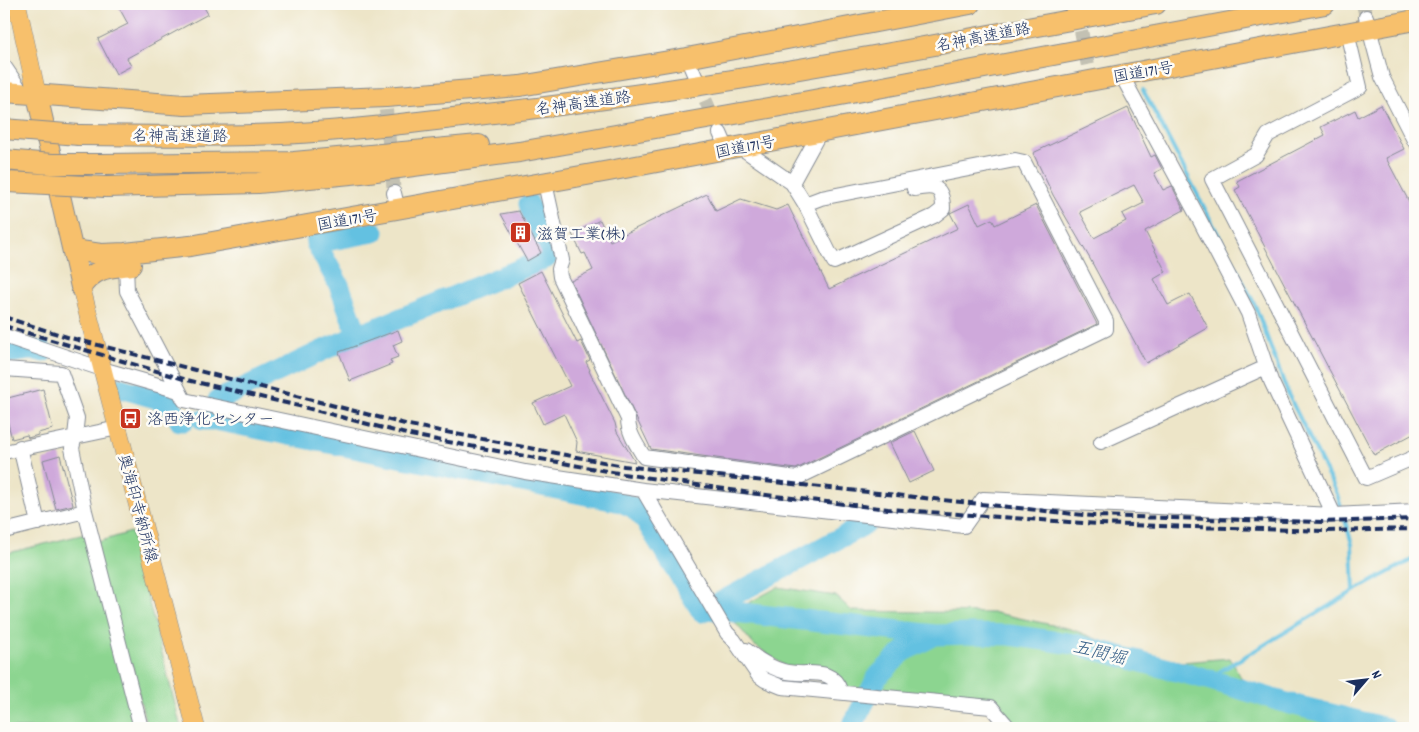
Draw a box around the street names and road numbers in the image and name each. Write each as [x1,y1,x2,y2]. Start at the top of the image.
street label: 名神高速道路 [934,18,1033,59]
street label: 国道171号 [1111,57,1176,90]
street label: 名神高速道路 [534,86,632,123]
street label: 名神高速道路 [132,126,228,149]
street label: 国道171号 [713,131,778,166]
street label: 国道171号 [315,205,380,238]
street label: 奥海印寺納所線 [111,452,162,566]

